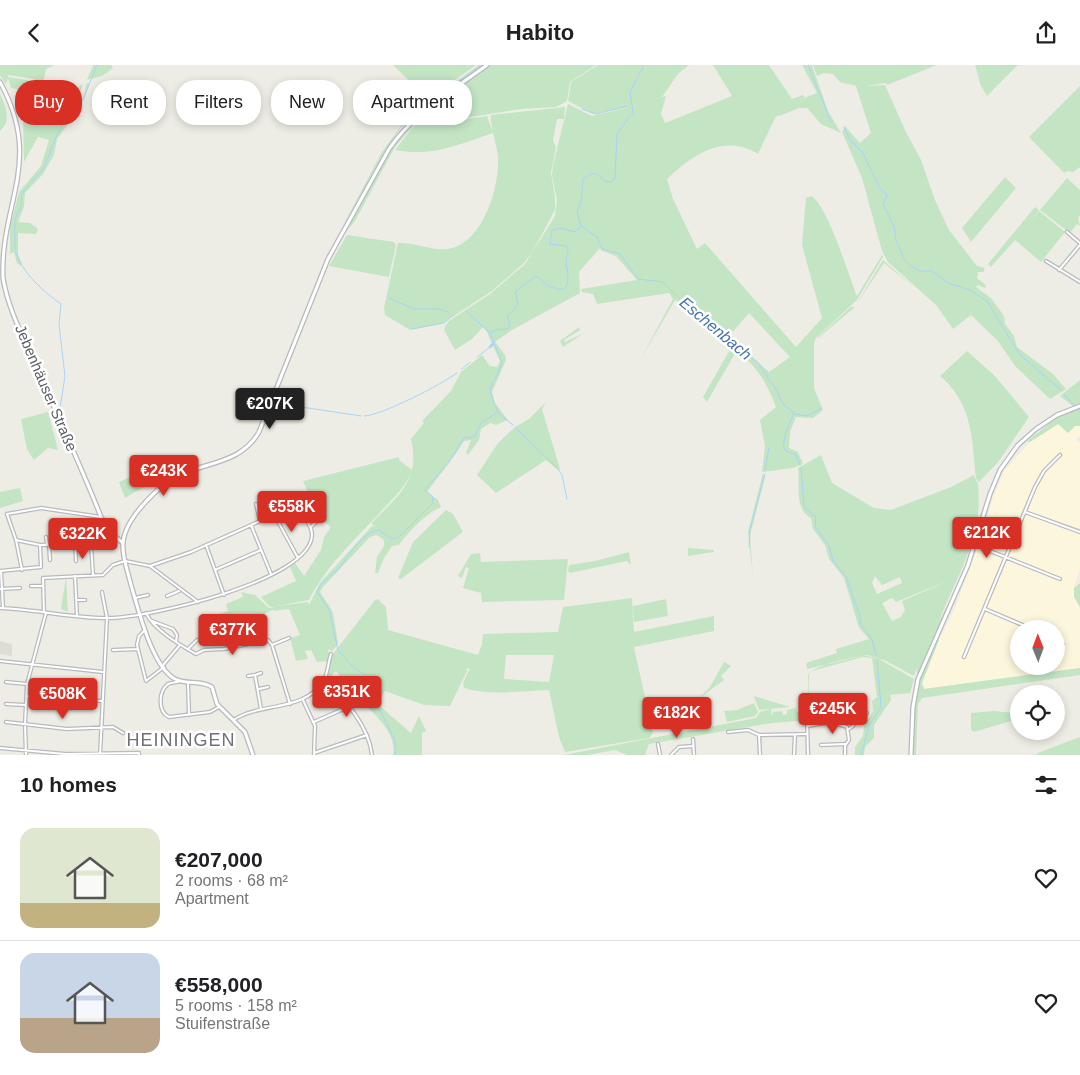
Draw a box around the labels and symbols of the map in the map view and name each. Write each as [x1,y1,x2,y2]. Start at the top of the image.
water label: Eschenbach [676,294,755,363]
street label: Jebenhäuser Straße [12,322,81,454]
pin: €207K [235,387,305,430]
pin: €243K [129,455,199,497]
pin: €558K [257,491,327,533]
pin: €322K [48,517,118,560]
pin: €212K [952,517,1022,559]
pin: €377K [198,613,268,656]
north arrow [1010,620,1065,675]
pin: €351K [312,675,382,718]
pin: €508K [28,677,98,720]
pin: €245K [798,693,868,735]
pin: €182K [642,697,712,739]
district label: HEININGEN [126,730,236,750]

